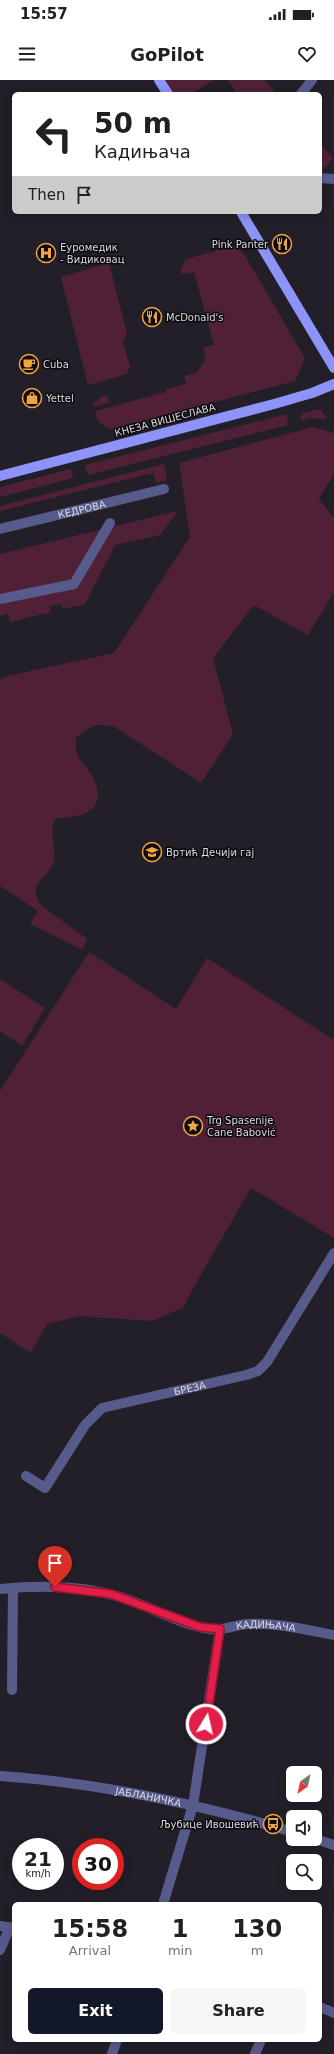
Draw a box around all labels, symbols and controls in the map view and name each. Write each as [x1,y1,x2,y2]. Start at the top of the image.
text: 15:57 [20,5,68,23]
icon: menu [16,43,38,65]
icon: heart [296,43,318,65]
text: GoPilot [130,44,204,65]
text: 50 m [94,107,172,140]
icon: left [28,108,80,160]
text: Кадињача [94,141,191,162]
icon: arrive [73,184,95,206]
text: Then [28,186,65,204]
restaurant icon: Pink Panter [271,233,293,255]
place label: Pink Panter [212,239,269,250]
hospital icon: Еуромедик - Видиковац [35,242,57,264]
place label: Еуромедик - Видиковац [60,242,125,265]
restaurant icon: McDonald's [141,306,163,328]
place label: McDonald's [166,312,224,323]
cafe icon: Cuba [18,353,40,375]
place label: Cuba [43,359,69,370]
shop icon: Yettel [21,387,43,409]
place label: Yettel [45,393,74,404]
street label: КНЕЗА ВИШЕСЛАВА [113,401,217,439]
street label: КЕДРОВА [57,498,107,520]
school or university icon: Вртић Дечији гај [141,841,163,863]
place label: Вртић Дечији гај [166,847,254,858]
place icon: Trg Spasenije Cane Babović [182,1115,204,1137]
place label: Trg Spasenije Cane Babović [206,1115,275,1138]
street label: БРЕЗА [173,1379,207,1397]
pin [38,1546,72,1587]
icon: arrive [44,1552,66,1574]
street label: КАДИЊАЧА [235,1618,297,1633]
position arrow [185,1703,227,1745]
north arrow [286,1766,322,1802]
map controls [286,1766,322,1890]
street label: ЈАБЛАНИЧКА [114,1785,183,1808]
button: sound [286,1810,322,1846]
bus stop icon: Љубице Ивошевић [262,1813,284,1835]
place label: Љубице Ивошевић [160,1819,259,1830]
speed limit sign: 30 [72,1838,124,1890]
text: 21 [24,1847,52,1871]
button: search [286,1854,322,1890]
text: km/h [25,1868,51,1879]
text: 15:58 [52,1915,128,1943]
text: 1 [172,1915,188,1943]
text: 130 [232,1915,282,1943]
text: Arrival [69,1943,111,1958]
text: min [168,1943,192,1958]
text: m [251,1943,264,1958]
button: Exit [28,1988,163,2034]
button: Share [171,1988,306,2034]

